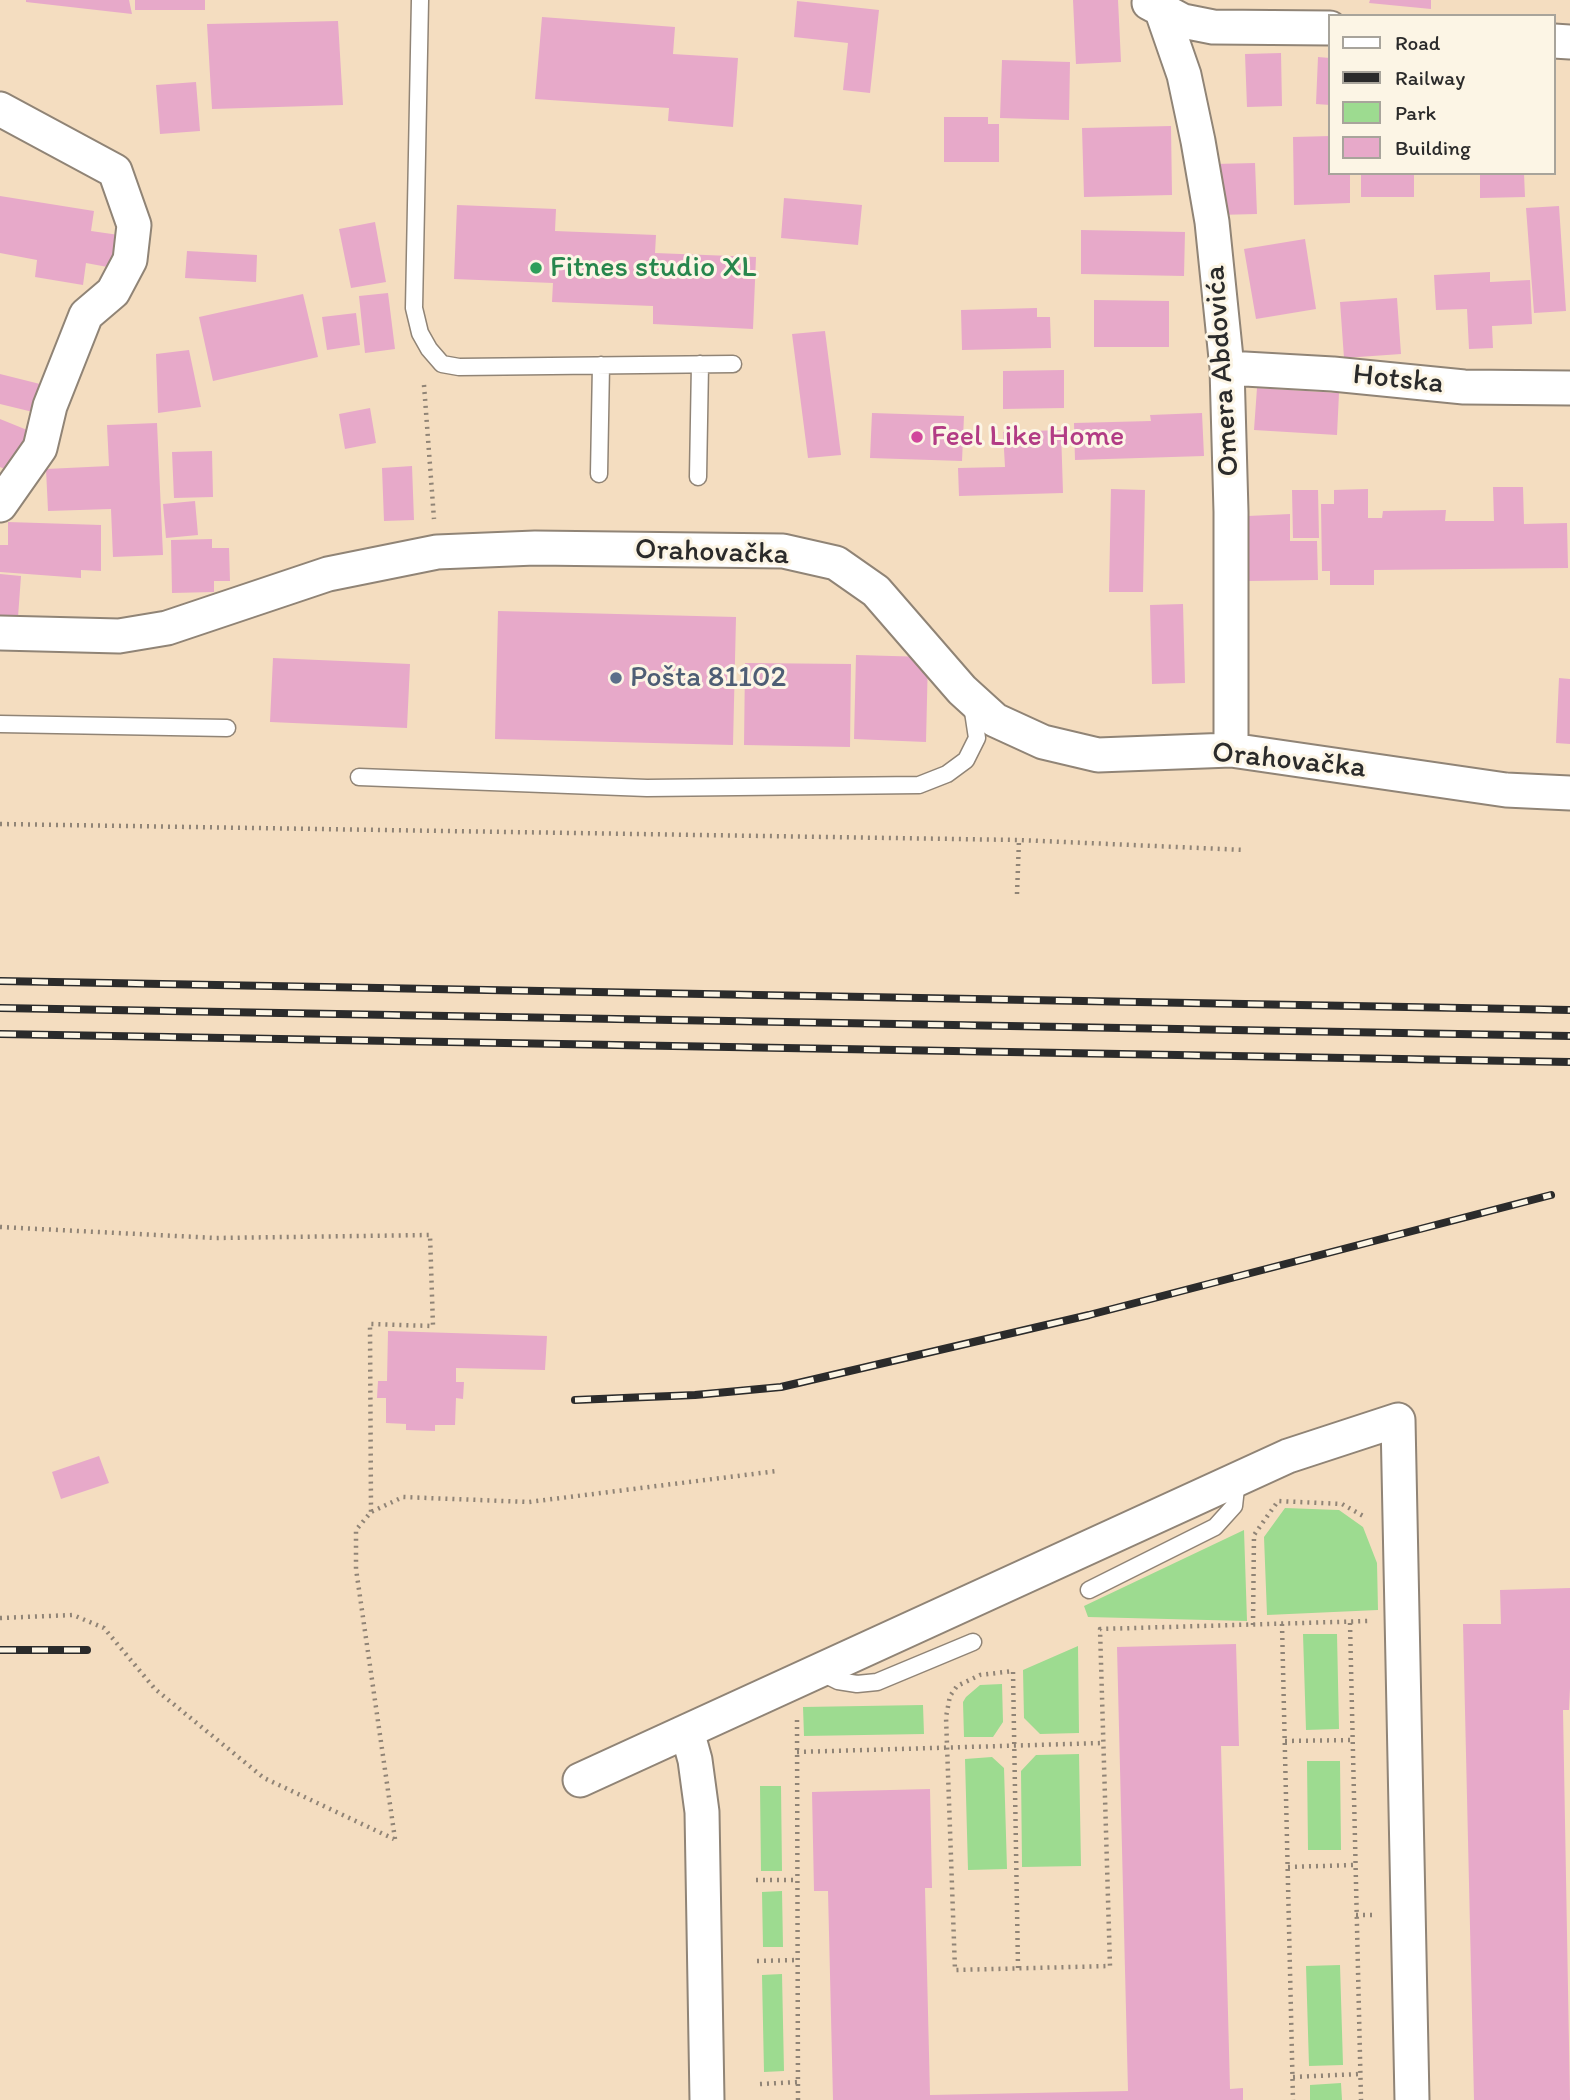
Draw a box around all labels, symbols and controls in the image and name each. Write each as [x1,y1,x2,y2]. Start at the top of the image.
legend [1328,14,1556,175]
text: Road [1395,30,1440,55]
text: Railway [1395,65,1465,90]
text: Park [1395,100,1436,125]
text: Building [1395,135,1471,160]
place label: Fitnes studio XL [550,250,756,286]
marker: Fitnes studio XL [528,260,544,276]
street label: Omera Abdovića [1198,264,1248,478]
street label: Hotska [1351,357,1445,403]
place label: Feel Like Home [931,419,1124,455]
marker: Feel Like Home [909,429,925,445]
street label: Orahovačka [634,532,790,574]
place label: Pošta 81102 [630,660,786,696]
marker: Pošta 81102 [608,670,624,686]
street label: Orahovačka [1210,735,1368,787]

